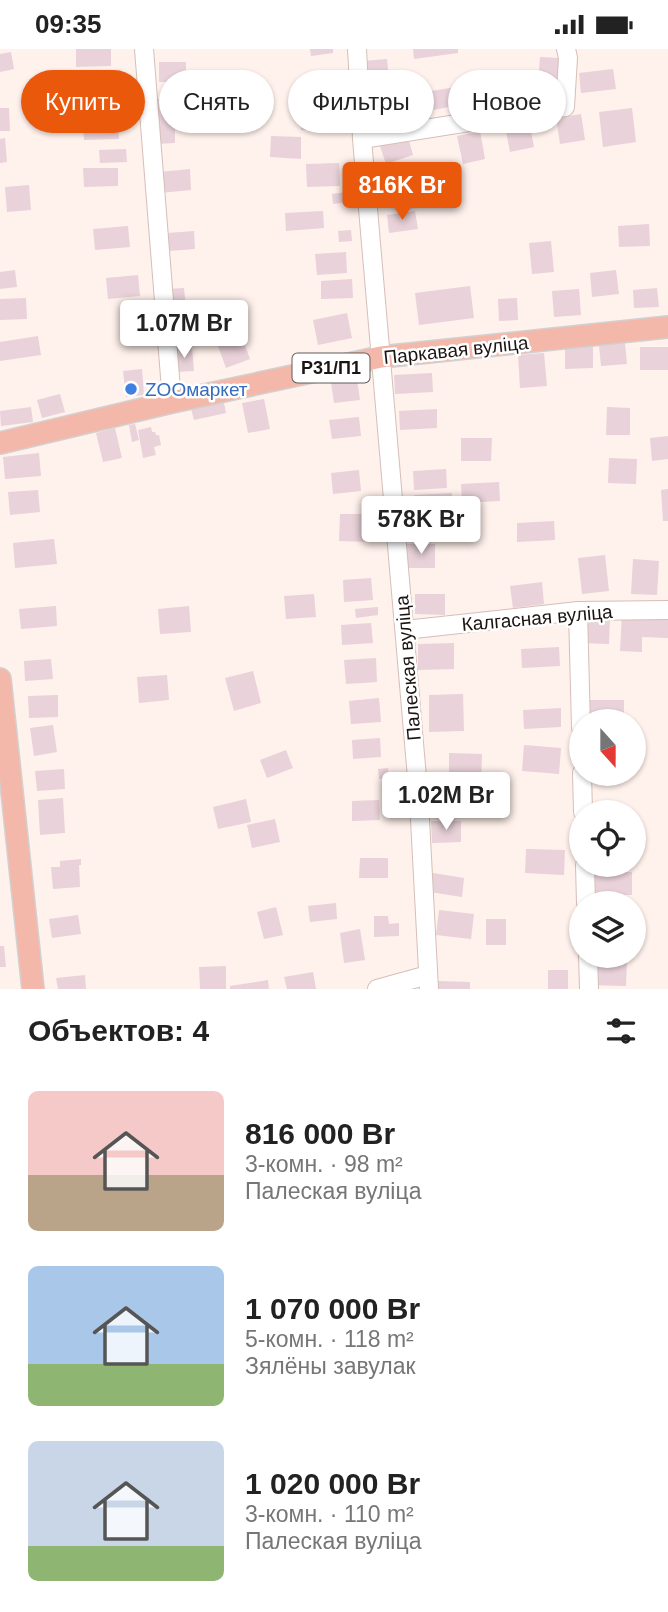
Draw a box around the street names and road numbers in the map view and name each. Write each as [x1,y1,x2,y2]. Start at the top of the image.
street label: Паркавая вуліца [382,332,530,368]
road number: Р31/П1 [292,353,370,383]
street label: Палеская вуліца [391,594,425,742]
street label: Калгасная вуліца [461,601,614,635]

